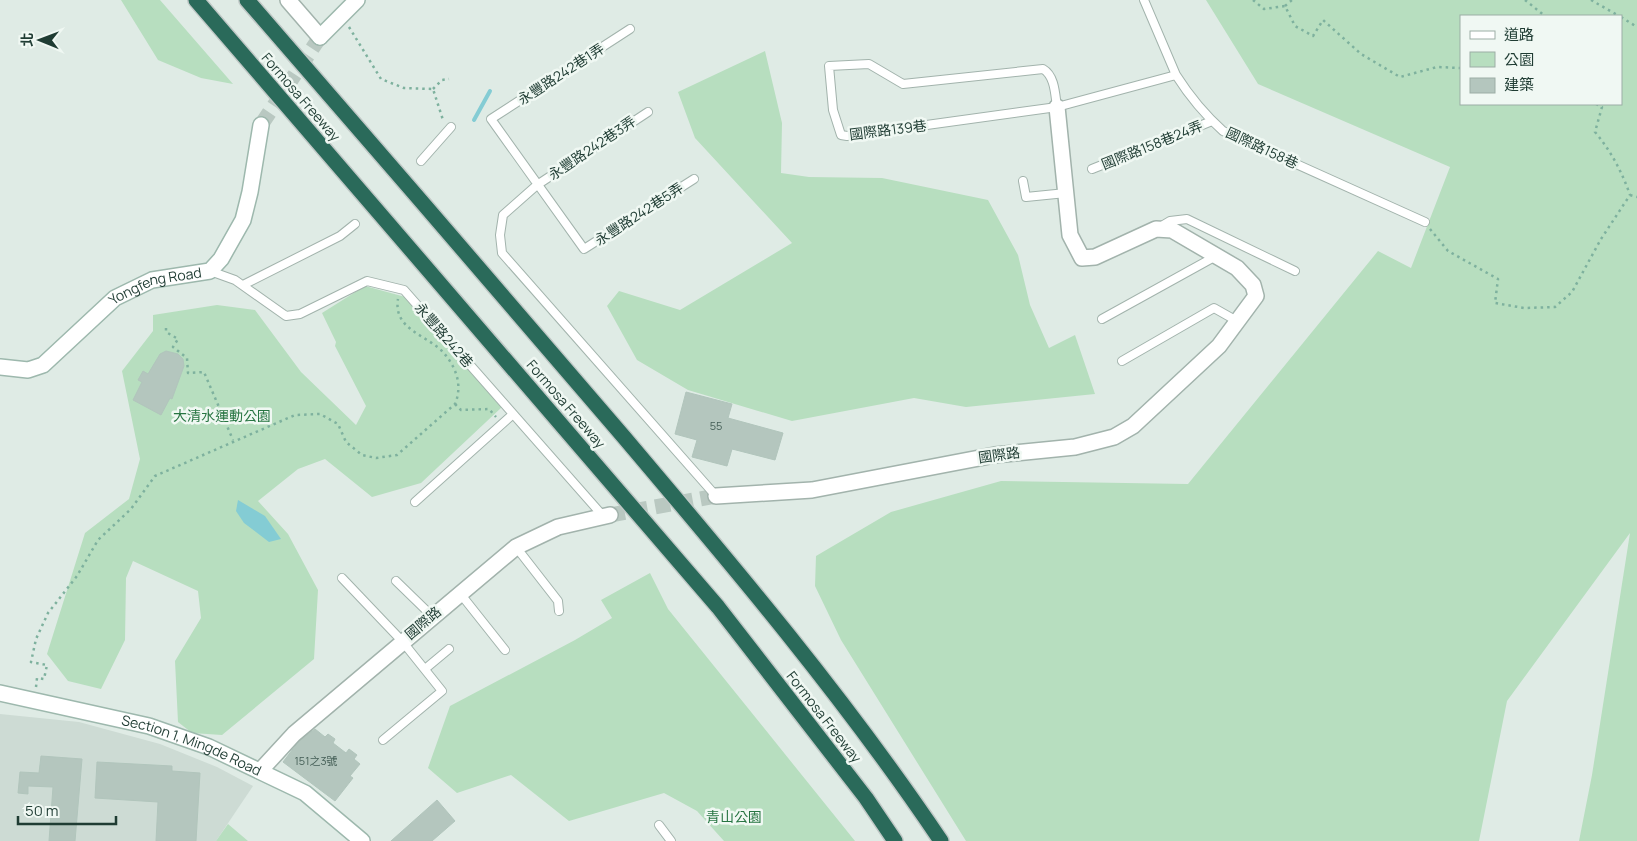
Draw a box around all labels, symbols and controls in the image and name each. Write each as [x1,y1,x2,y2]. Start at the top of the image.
north arrow [15,15,65,65]
legend [1460,15,1622,105]
text: 道路 [1504,24,1534,45]
text: 北 [17,33,36,47]
street label: 永豐路242巷1弄 [514,39,608,109]
street label: Formosa Freeway [258,48,345,145]
text: 公園 [1504,49,1534,70]
text: 建築 [1504,74,1534,95]
street label: 永豐路242巷3弄 [544,111,639,184]
street label: 國際路139巷 [848,115,928,144]
street label: 國際路158巷24弄 [1098,116,1205,174]
street label: 國際路158巷 [1223,123,1301,173]
street label: 永豐路242巷5弄 [591,178,687,249]
street label: Yongfeng Road [104,262,203,309]
street label: 永豐路242巷 [411,298,478,371]
street label: Formosa Freeway [523,355,610,452]
park label: 大清水運動公園 [173,406,271,425]
house number: 55 [710,418,722,433]
street label: 國際路 [977,442,1021,467]
street label: 國際路 [400,602,445,643]
street label: Formosa Freeway [783,667,866,767]
street label: Section 1, Mingde Road [120,710,265,780]
house number: 151之3號 [294,753,338,768]
scale bar [18,794,115,826]
text: 50 m [25,800,59,821]
park label: 青山公園 [706,807,762,826]

